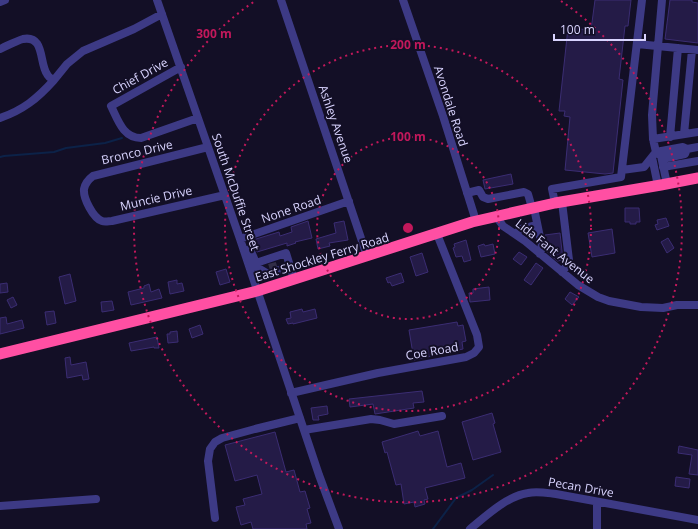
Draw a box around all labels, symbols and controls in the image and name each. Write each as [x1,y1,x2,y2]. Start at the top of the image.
scale bar [554,16,645,42]
text: 100 m [560,21,595,38]
text: 300 m [196,25,232,42]
text: 200 m [390,36,426,53]
street label: Chief Drive [109,54,171,98]
street label: Avondale Road [430,64,472,148]
street label: Ashley Avenue [315,83,357,165]
text: 100 m [390,128,426,145]
street label: South McDuffie Street [208,131,264,253]
street label: Bronco Drive [100,135,175,168]
street label: Muncie Drive [118,181,194,215]
street label: None Road [259,191,323,227]
street label: Lida Fant Avenue [512,215,598,287]
centre of rings [401,221,415,235]
street label: East Shockley Ferry Road [253,229,391,285]
street label: Coe Road [404,338,460,364]
street label: Pecan Drive [547,473,615,501]

